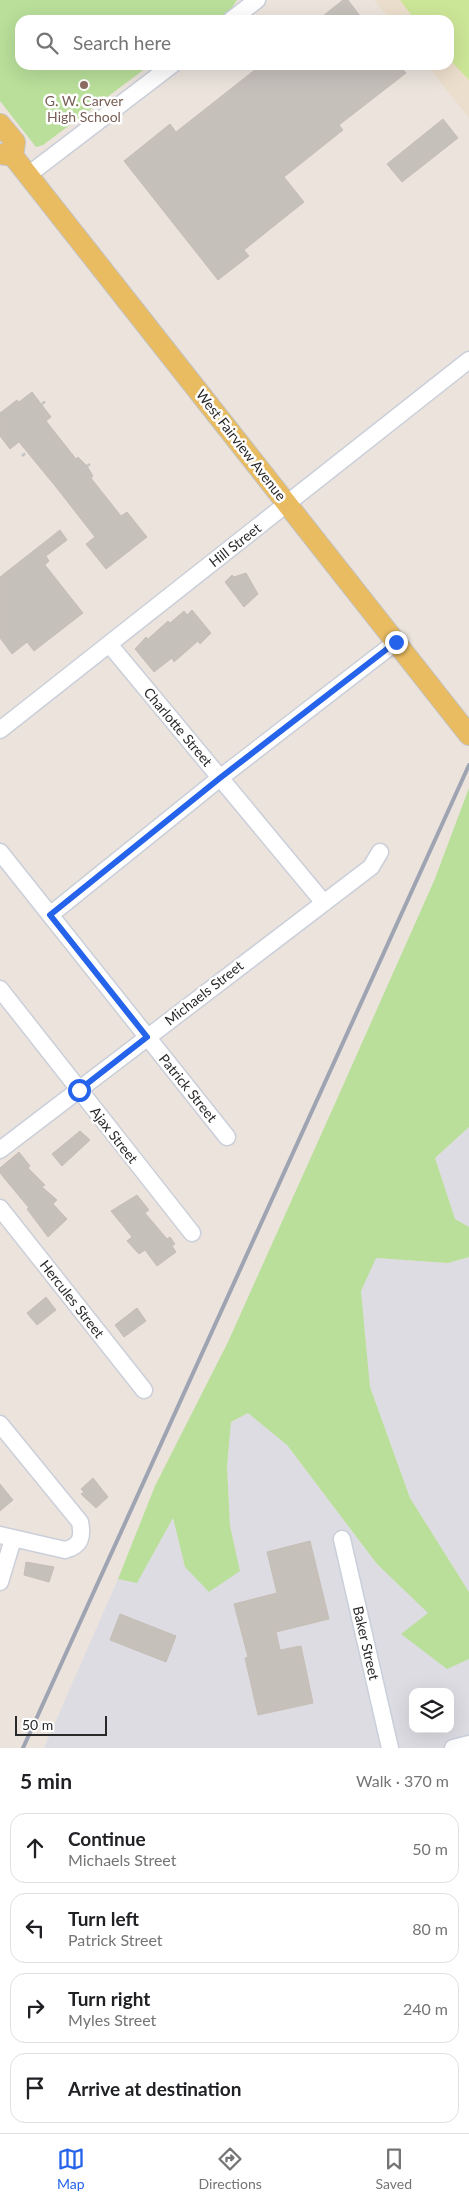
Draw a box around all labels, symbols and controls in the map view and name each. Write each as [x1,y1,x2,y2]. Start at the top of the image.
search box [15,15,454,70]
icon: search [33,29,61,57]
text: Search here [73,31,171,54]
marker: G. W. Carver High School [78,79,90,91]
place label: G. W. Carver High School [45,92,123,125]
street label: West Fairview Avenue [193,386,290,504]
street label: Hill Street [205,519,264,570]
route end [385,631,408,654]
street label: Charlotte Street [140,684,216,770]
street label: Michaels Street [161,957,246,1029]
street label: Patrick Street [156,1050,221,1125]
route start [68,1079,91,1102]
street label: Ajax Street [87,1103,142,1166]
street label: Hercules Street [37,1256,108,1341]
street label: Baker Street [350,1604,383,1681]
map controls [409,1688,454,1733]
button: layers [409,1688,454,1733]
scale bar [15,1713,108,1736]
text: 50 m [22,1716,53,1733]
text: 5 min [20,1768,72,1793]
text: Walk · 370 m [356,1771,449,1790]
text: Continue [68,1827,146,1850]
icon: ahead [21,1834,49,1862]
text: 50 m [412,1839,448,1858]
text: Michaels Street [68,1850,176,1869]
text: Turn left [68,1907,139,1930]
icon: left [21,1914,49,1942]
text: 80 m [412,1919,448,1938]
text: Patrick Street [68,1930,163,1949]
text: Turn right [68,1987,150,2010]
icon: right [21,1994,49,2022]
text: 240 m [403,1999,448,2018]
text: Myles Street [68,2010,156,2029]
icon: arrive [21,2074,49,2102]
text: Arrive at destination [68,2077,241,2100]
tab: Map [57,2145,85,2192]
tab: Directions [199,2145,262,2192]
tab: Saved [376,2145,412,2192]

